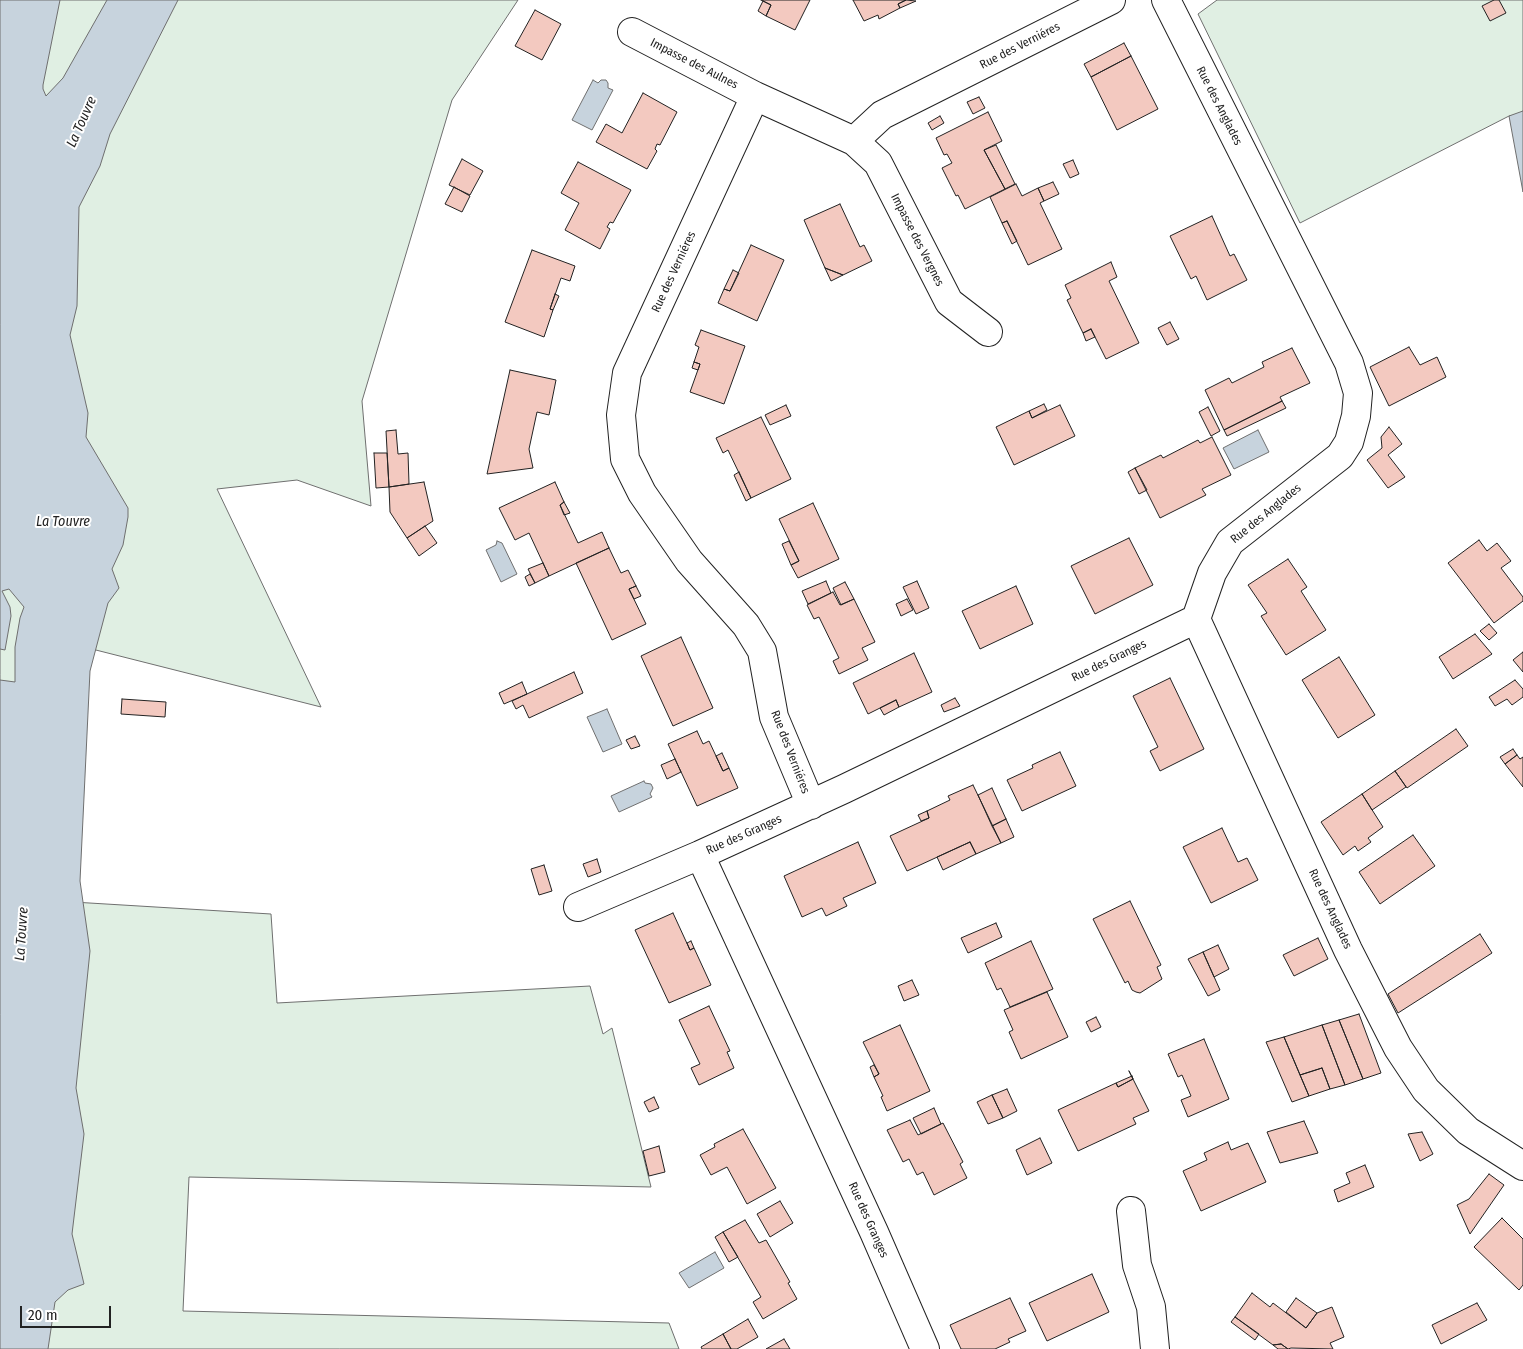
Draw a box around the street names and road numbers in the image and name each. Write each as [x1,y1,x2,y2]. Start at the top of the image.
street label: Rue des Verniéres [978,20,1062,72]
street label: Impasse des Aulnes [648,36,740,92]
street label: Rue des Anglades [1193,64,1245,148]
street label: Impasse des Vergnes [887,191,947,289]
street label: Rue des Verniéres [649,229,699,315]
street label: Rue des Anglades [1228,481,1304,547]
street label: Rue des Granges [1069,637,1149,685]
street label: Rue des Verniéres [768,708,812,796]
street label: Rue des Granges [704,812,784,858]
street label: Rue des Anglades [1305,867,1355,951]
street label: Rue des Granges [845,1180,891,1260]

